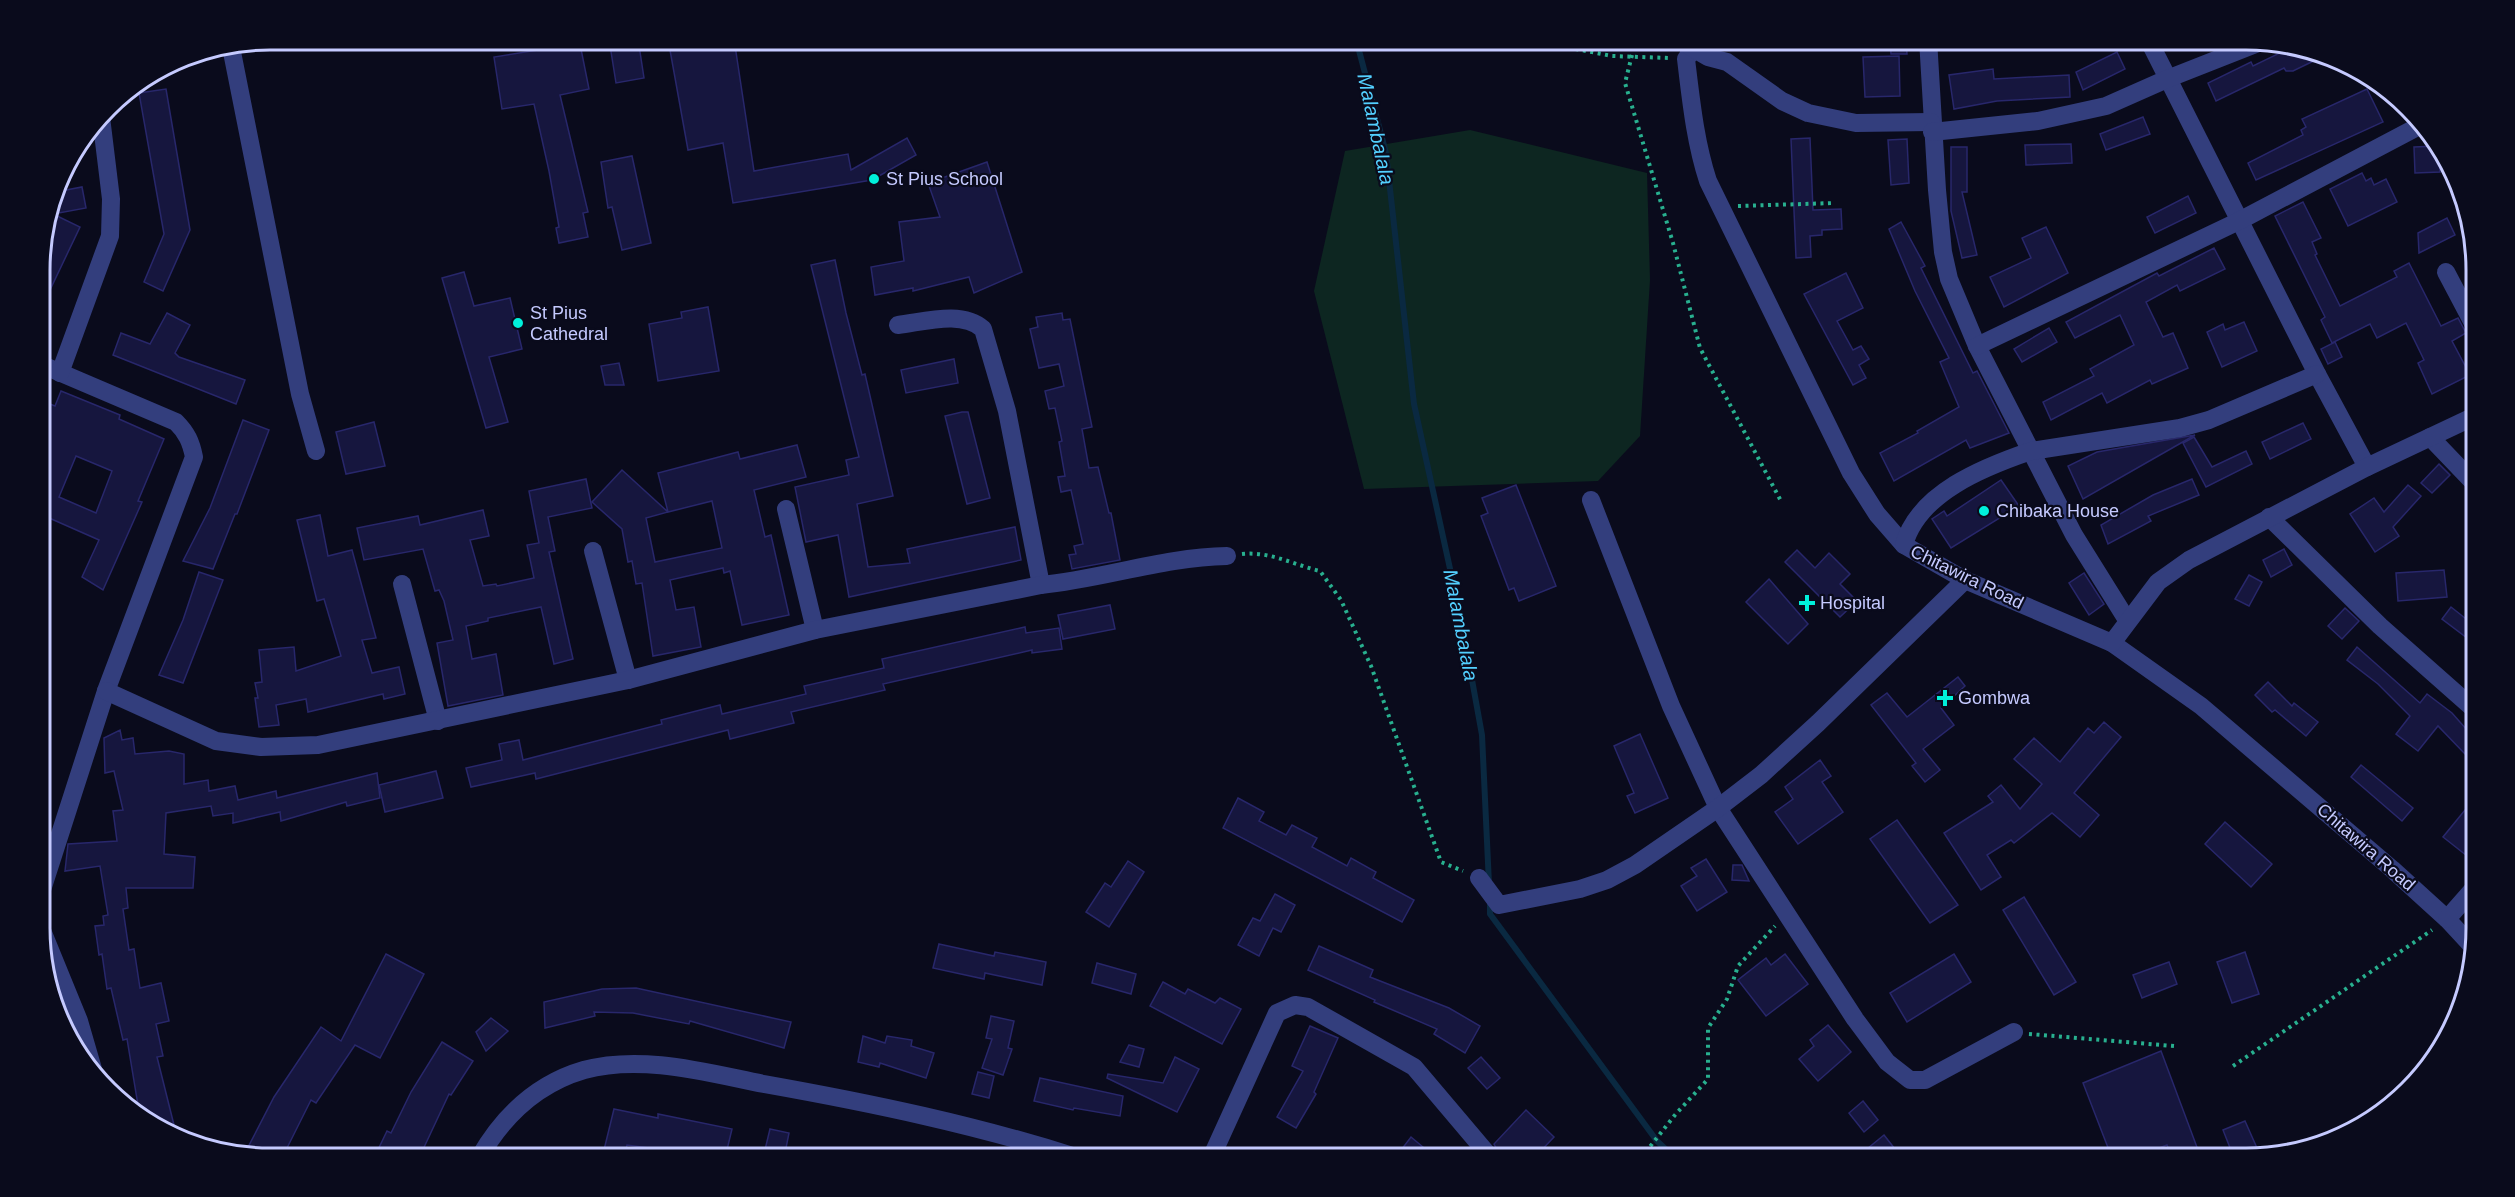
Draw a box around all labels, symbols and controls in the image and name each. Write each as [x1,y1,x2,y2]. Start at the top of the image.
water label: Malambalala [1353,71,1399,187]
place label: St Pius School [886,169,1003,189]
marker: St Pius School [867,172,881,186]
place label: St Pius Cathedral [530,303,608,344]
marker: St Pius Cathedral [511,316,525,330]
place label: Chibaka House [1996,501,2119,521]
marker: Chibaka House [1977,504,1991,518]
street label: Chitawira Road [1907,541,2027,613]
water label: Malambalala [1439,567,1483,683]
place label: Hospital [1820,593,1885,613]
marker: Hospital [1798,594,1816,612]
place label: Gombwa [1958,688,2031,708]
marker: Gombwa [1936,689,1954,707]
street label: Chitawira Road [2313,799,2419,895]

